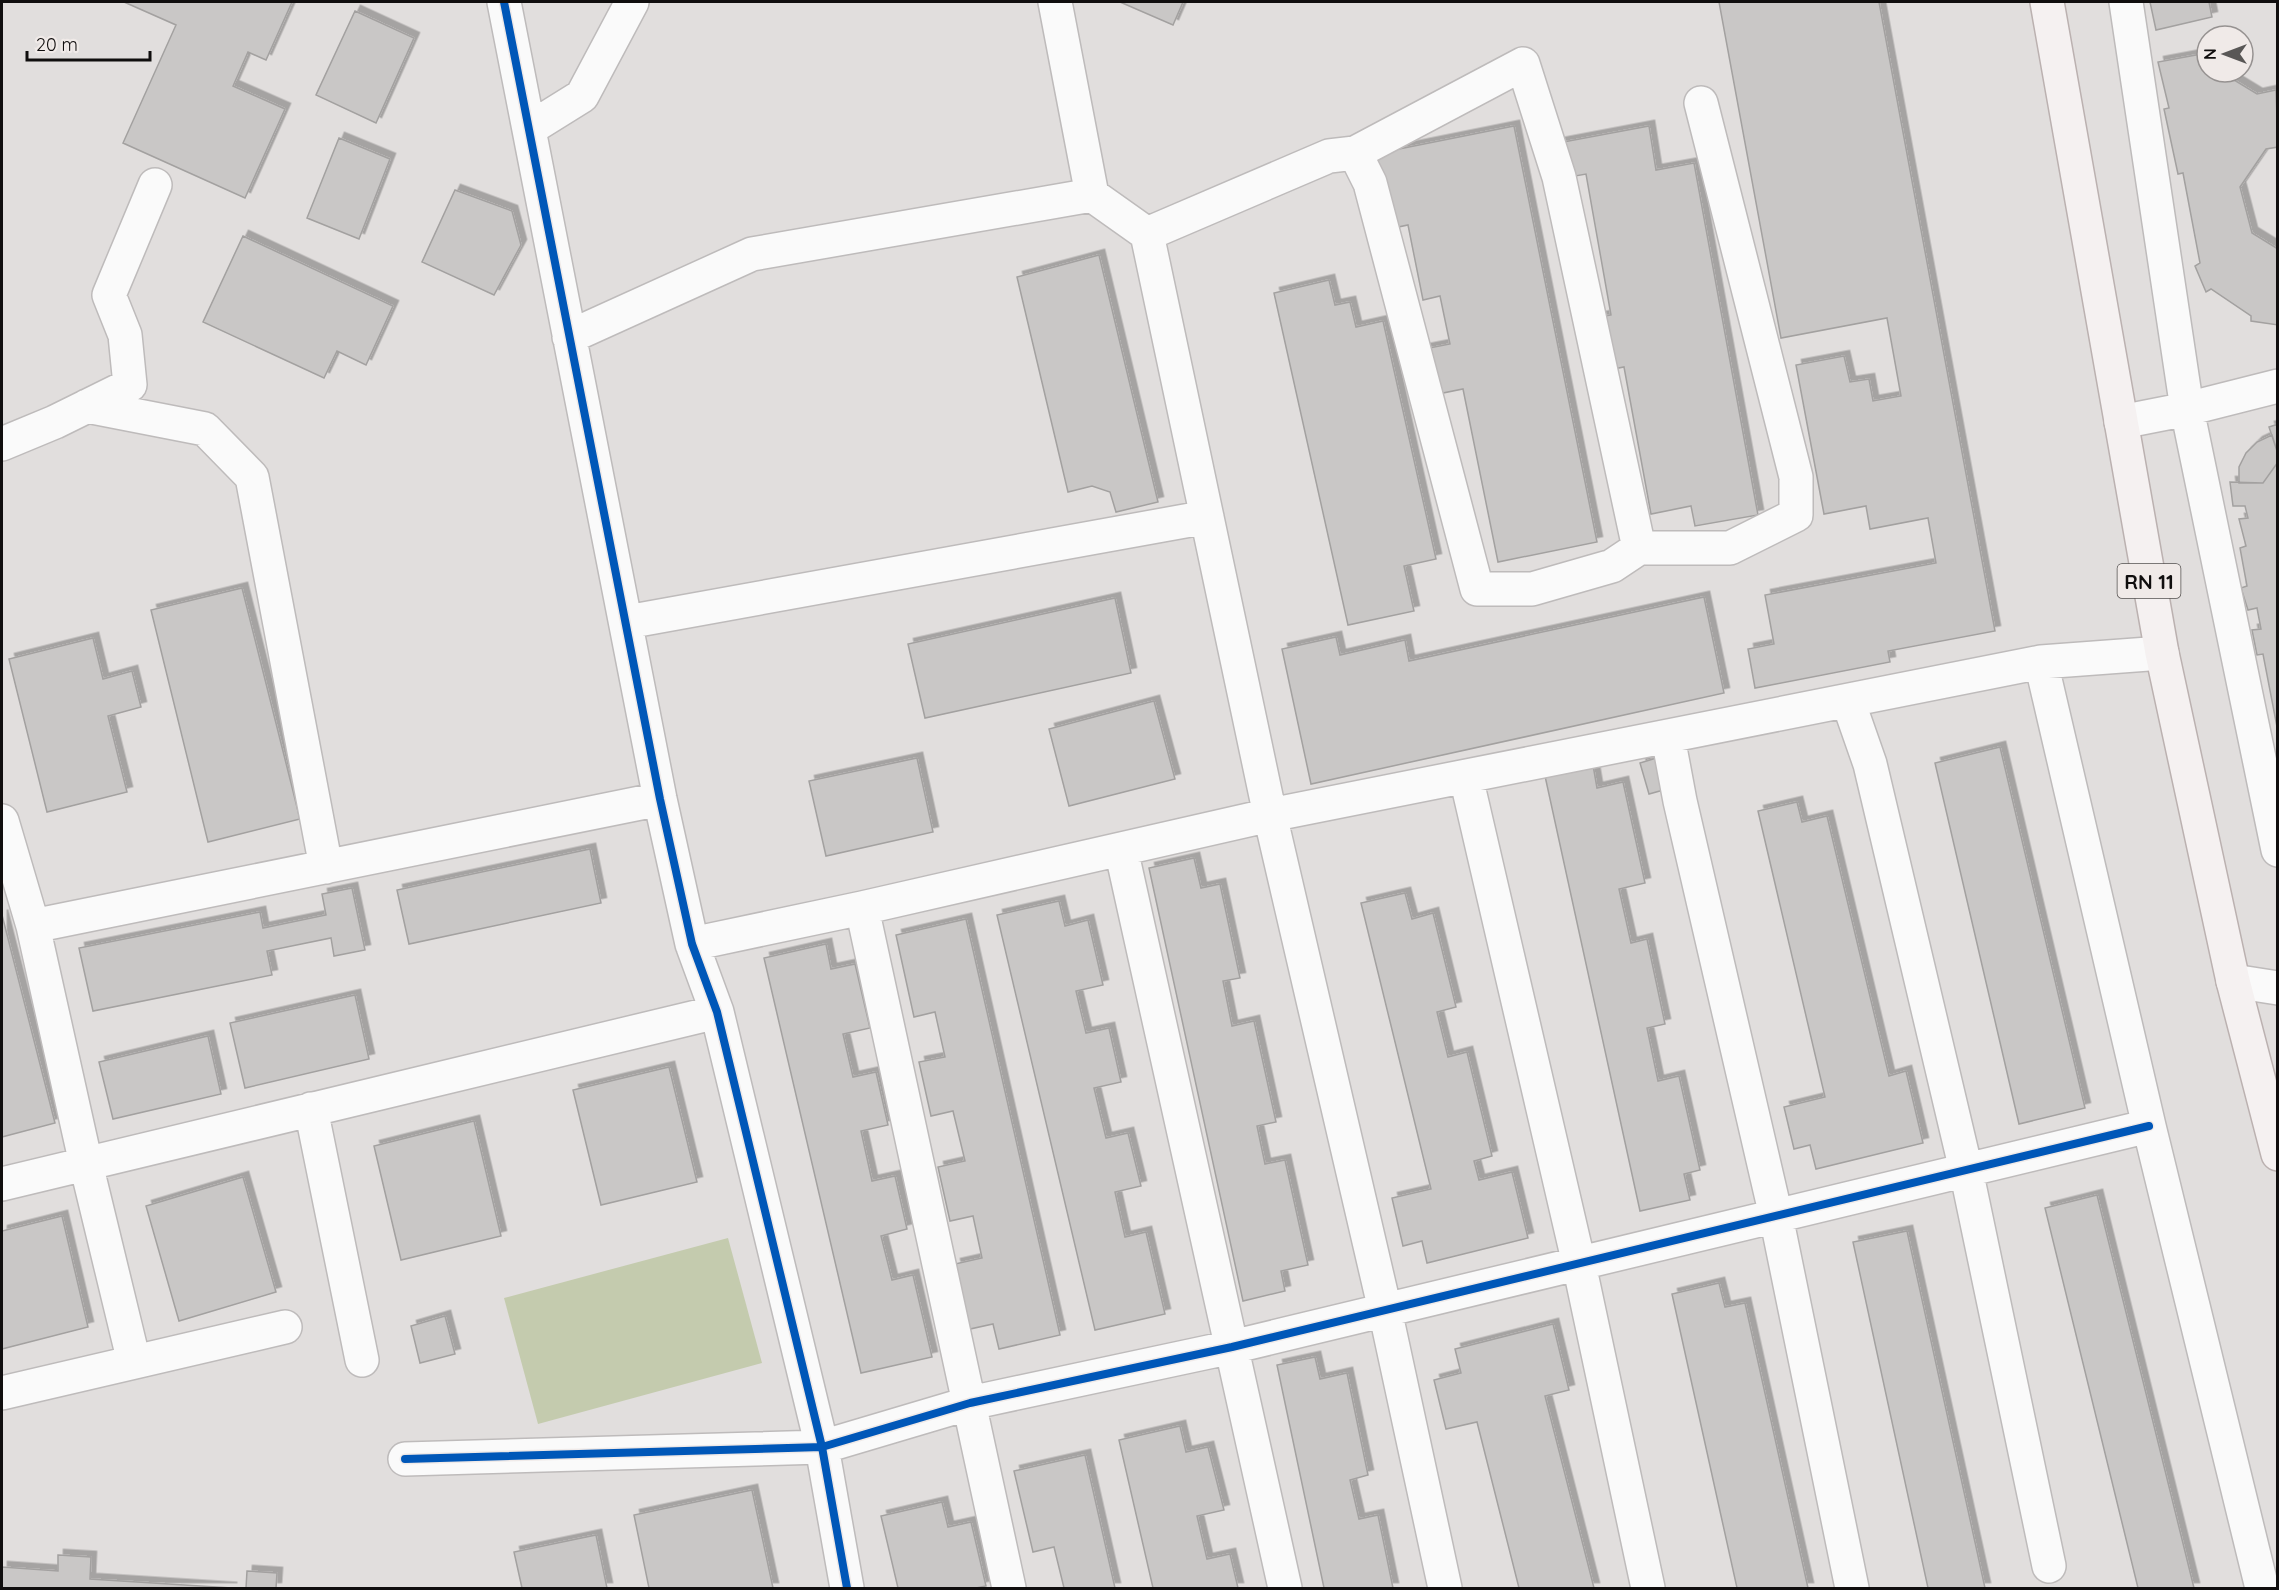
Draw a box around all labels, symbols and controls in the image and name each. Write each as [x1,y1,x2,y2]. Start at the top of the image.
scale bar [27,24,150,62]
north arrow [2195,24,2255,84]
text: 20 m [36,33,78,56]
text: N [2200,48,2220,60]
road number: RN 11 [2118,564,2180,598]

